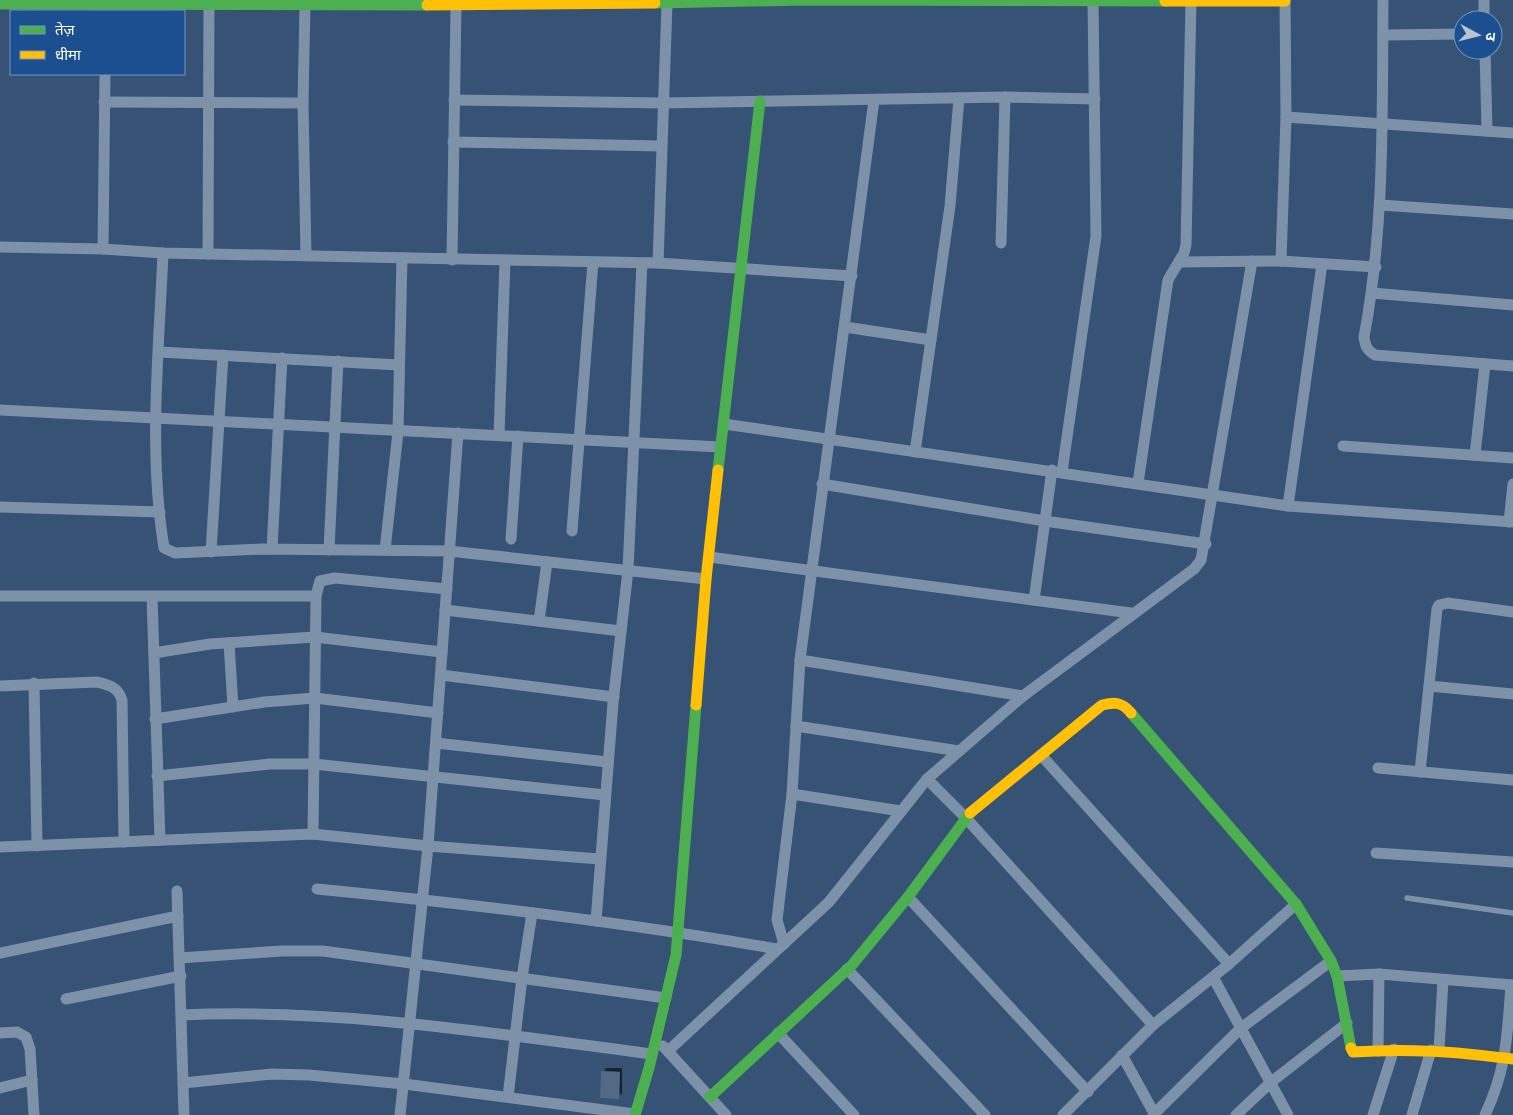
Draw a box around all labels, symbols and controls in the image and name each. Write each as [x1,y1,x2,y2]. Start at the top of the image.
legend [10,10,185,75]
north arrow [1453,10,1503,60]
text: तेज़ [55,19,76,39]
text: उ [1481,31,1501,43]
text: धीमा [55,44,82,64]

